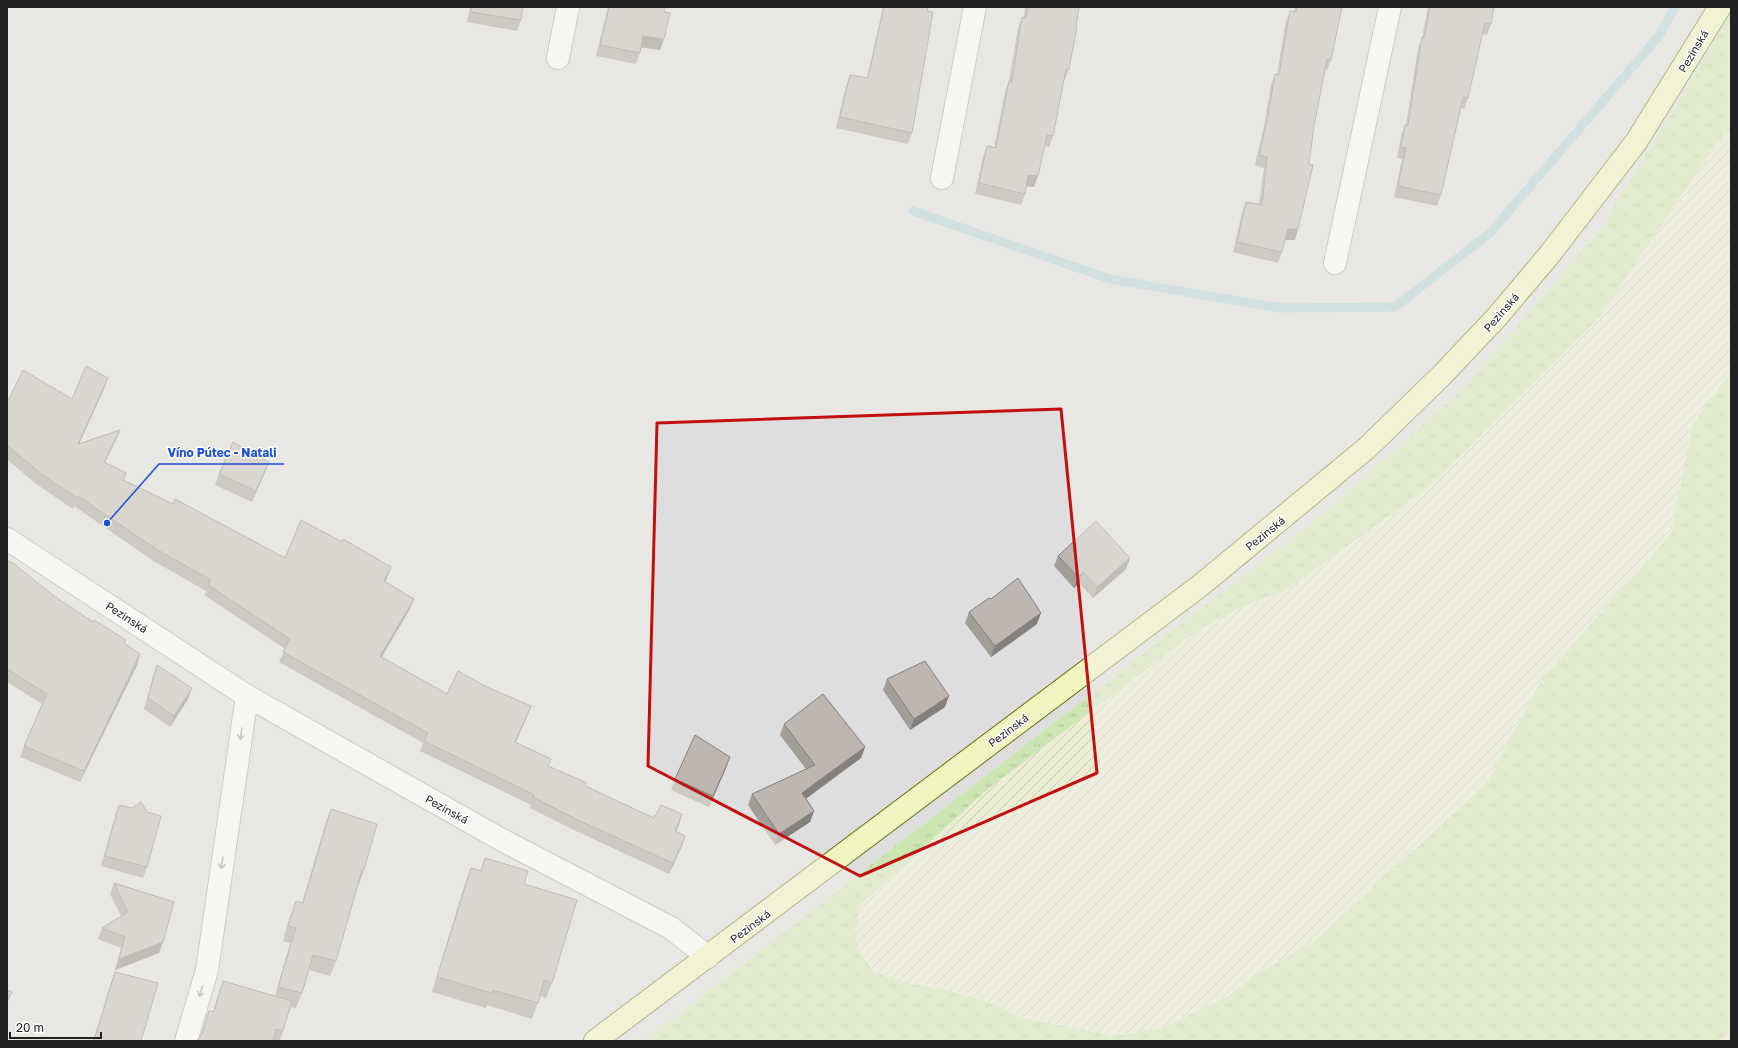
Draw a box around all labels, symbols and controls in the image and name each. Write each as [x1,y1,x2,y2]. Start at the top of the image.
street label: Pezinská [1675,28,1711,74]
street label: Pezinská [1481,290,1521,334]
callout: Víno Pútec - Natali [159,440,284,464]
text: Víno Pútec - Natali [168,445,276,460]
street label: Pezinská [1243,513,1287,553]
street label: Pezinská [104,599,150,635]
street label: Pezinská [985,711,1031,749]
one-way arrow [237,727,245,740]
street label: Pezinská [423,792,471,826]
one-way arrow [218,856,226,869]
street label: Pezinská [727,907,773,945]
one-way arrow [197,984,204,997]
scale bar [10,1014,101,1040]
text: 20 m [16,1020,44,1035]

